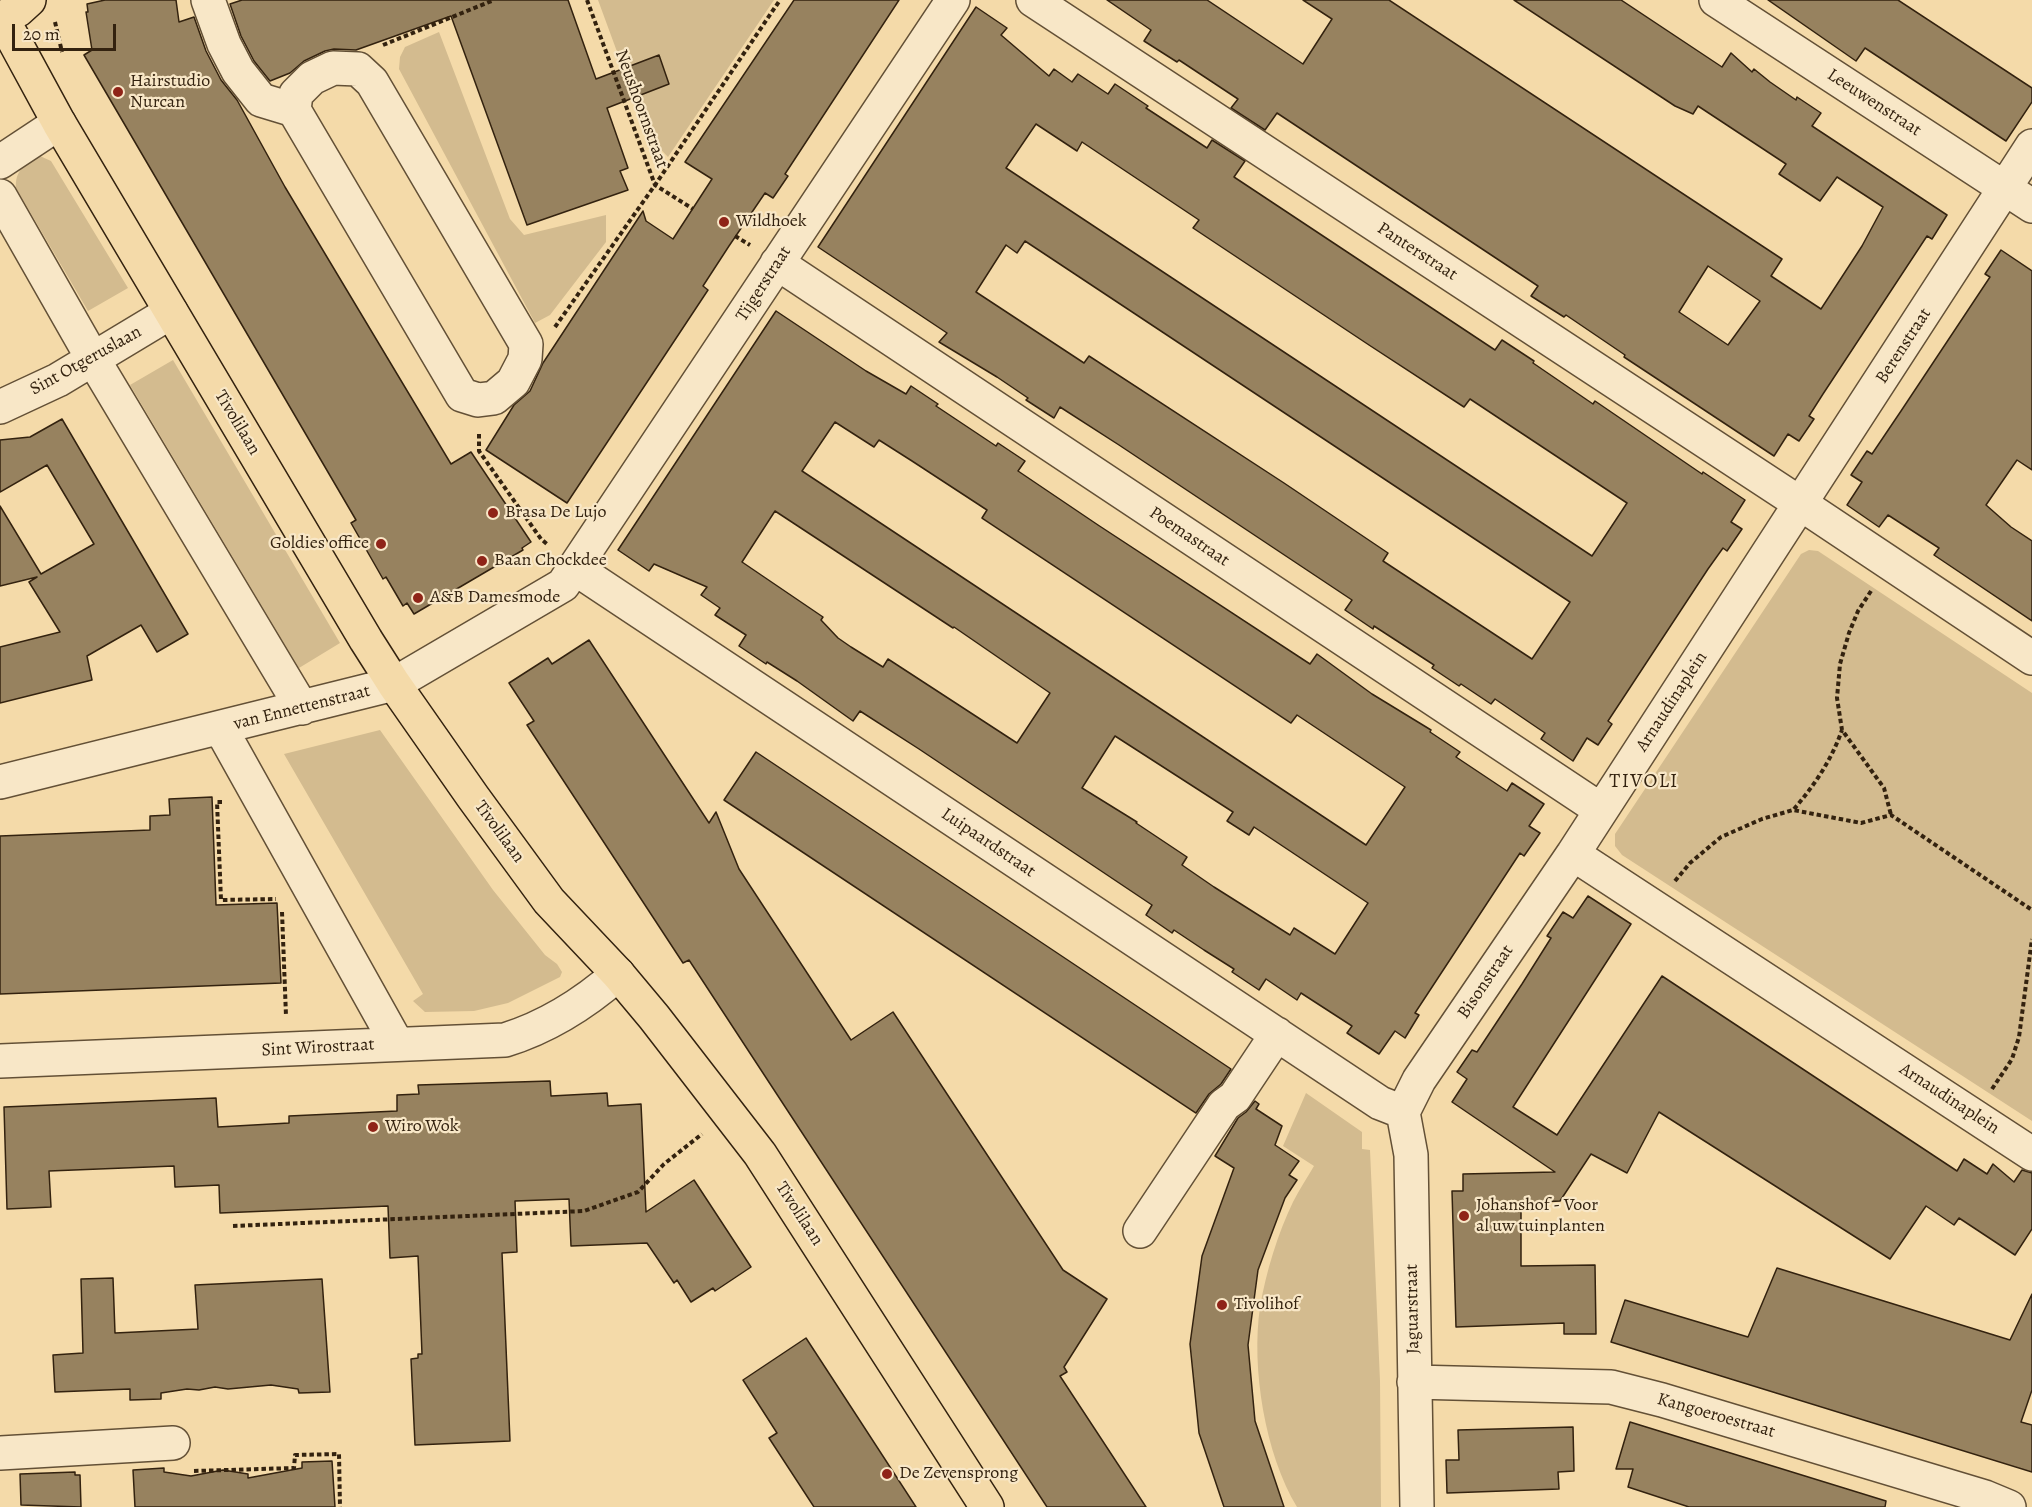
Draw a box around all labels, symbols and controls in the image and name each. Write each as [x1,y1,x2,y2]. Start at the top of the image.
scale bar [15,12,118,50]
text: 20 m [23,22,60,46]
street label: Neushoornstraat [610,47,672,171]
street label: Leeuwenstraat [1823,65,1925,141]
place label: Hairstudio Nurcan [130,71,210,113]
marker: Hairstudio Nurcan [111,85,125,99]
place label: Wildhoek [736,211,807,233]
marker: Wildhoek [717,215,731,229]
street label: Panterstraat [1373,218,1461,286]
street label: Tijgerstraat [732,242,796,326]
street label: Berenstraat [1872,304,1936,388]
street label: Sint Otgeruslaan [26,321,146,401]
street label: Tivolilaan [209,387,265,459]
place label: Brasa De Lujo [505,502,606,524]
street label: Poemastraat [1145,502,1233,572]
marker: Brasa De Lujo [486,506,500,520]
place label: Goldies office [270,533,369,555]
marker: Goldies office [374,537,388,551]
place label: Baan Chockdee [494,550,607,572]
marker: Baan Chockdee [475,554,489,568]
place label: A&B Damesmode [430,587,560,609]
marker: A&B Damesmode [411,591,425,605]
street label: Arnaudinaplein [1632,648,1712,756]
street label: van Ennettenstraat [232,681,372,735]
district label: TIVOLI [1609,770,1679,794]
street label: Tivolilaan [469,797,529,867]
street label: Luipaardstraat [937,804,1039,882]
street label: Bisonstraat [1453,941,1519,1023]
street label: Sint Wirostraat [261,1034,375,1062]
street label: Arnaudinaplein [1895,1059,2003,1139]
place label: Wiro Wok [385,1116,459,1138]
marker: Wiro Wok [366,1120,380,1134]
street label: Tivolilaan [770,1178,828,1250]
place label: Johanshof - Voor al uw tuinplanten [1476,1195,1605,1238]
marker: Johanshof - Voor al uw tuinplanten [1457,1209,1471,1223]
street label: Jaguarstraat [1401,1264,1425,1354]
place label: Tivolihof [1234,1294,1299,1316]
marker: Tivolihof [1215,1298,1229,1312]
street label: Kangoeroestraat [1654,1389,1778,1443]
place label: De Zevensprong [899,1463,1018,1485]
marker: De Zevensprong [880,1467,894,1481]

